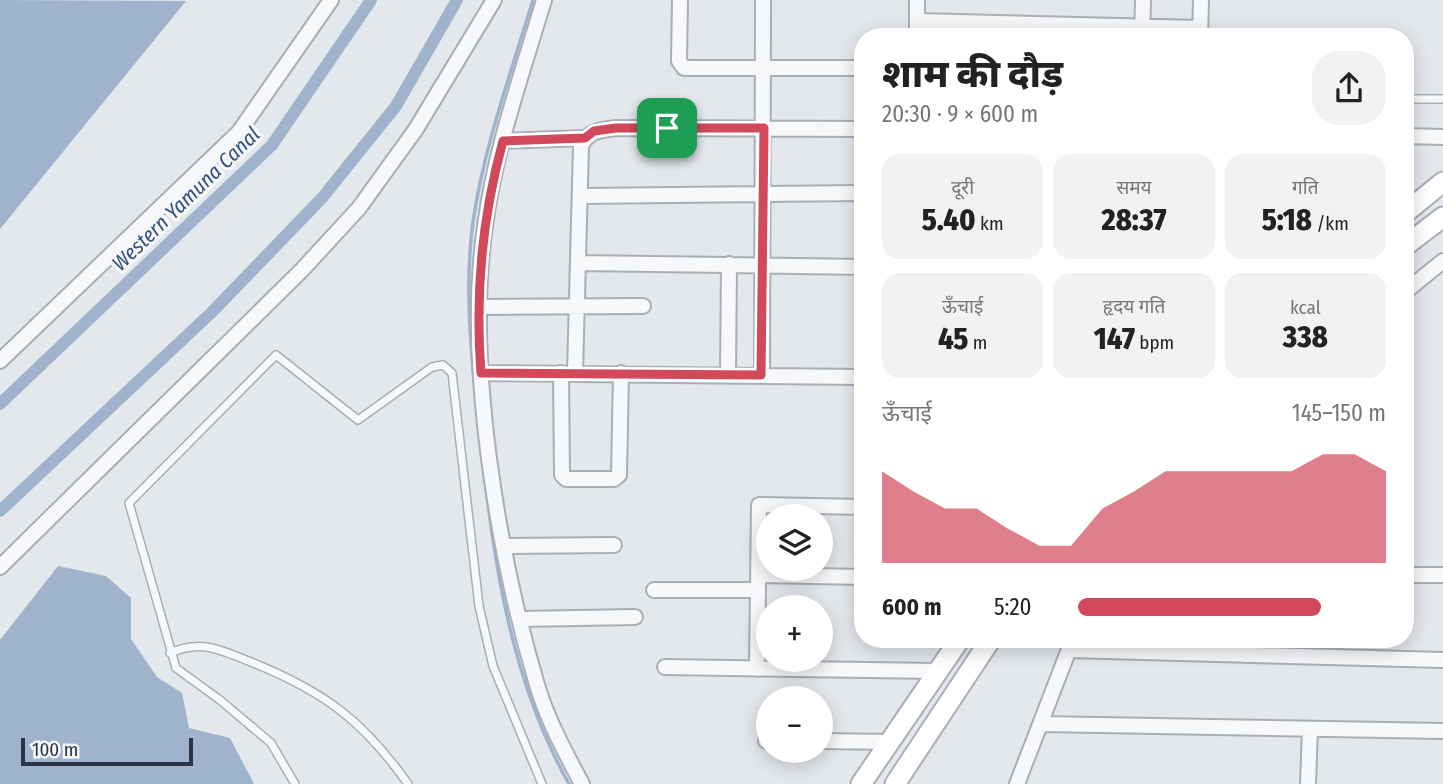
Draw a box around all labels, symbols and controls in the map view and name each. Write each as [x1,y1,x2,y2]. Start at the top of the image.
text: शाम की दौड़ [882,51,1063,97]
button: share [1312,51,1386,125]
pin [637,98,697,158]
text: 20:30 · 9 × 600 m [882,100,1038,128]
icon: arrive [648,109,686,147]
water label: Western Yamuna Canal [107,122,265,276]
text: दूरी [951,176,974,199]
text: समय [1116,176,1152,199]
text: गति [1292,176,1319,199]
text: 5.40 [922,202,976,238]
text: 28:37 [1102,202,1166,238]
text: 5:18 [1262,202,1312,238]
text: km [976,212,1004,235]
text: /km [1312,212,1349,235]
text: ऊँचाई [942,295,983,318]
text: हृदय गति [1103,295,1165,318]
text: kcal [1290,296,1321,319]
text: 338 [1283,319,1328,355]
text: 45 [938,321,968,357]
text: 147 [1094,321,1135,357]
text: m [968,331,987,354]
text: bpm [1135,331,1174,354]
text: ऊँचाई [882,399,932,427]
text: 145–150 m [1292,399,1386,427]
map controls [756,504,833,763]
button: layers [756,504,833,581]
text: 600 m [882,593,941,621]
text: 5:20 [994,593,1032,621]
button: + [756,595,833,672]
button: − [756,686,833,763]
scale bar [21,735,192,767]
text: 100 m [32,738,78,761]

